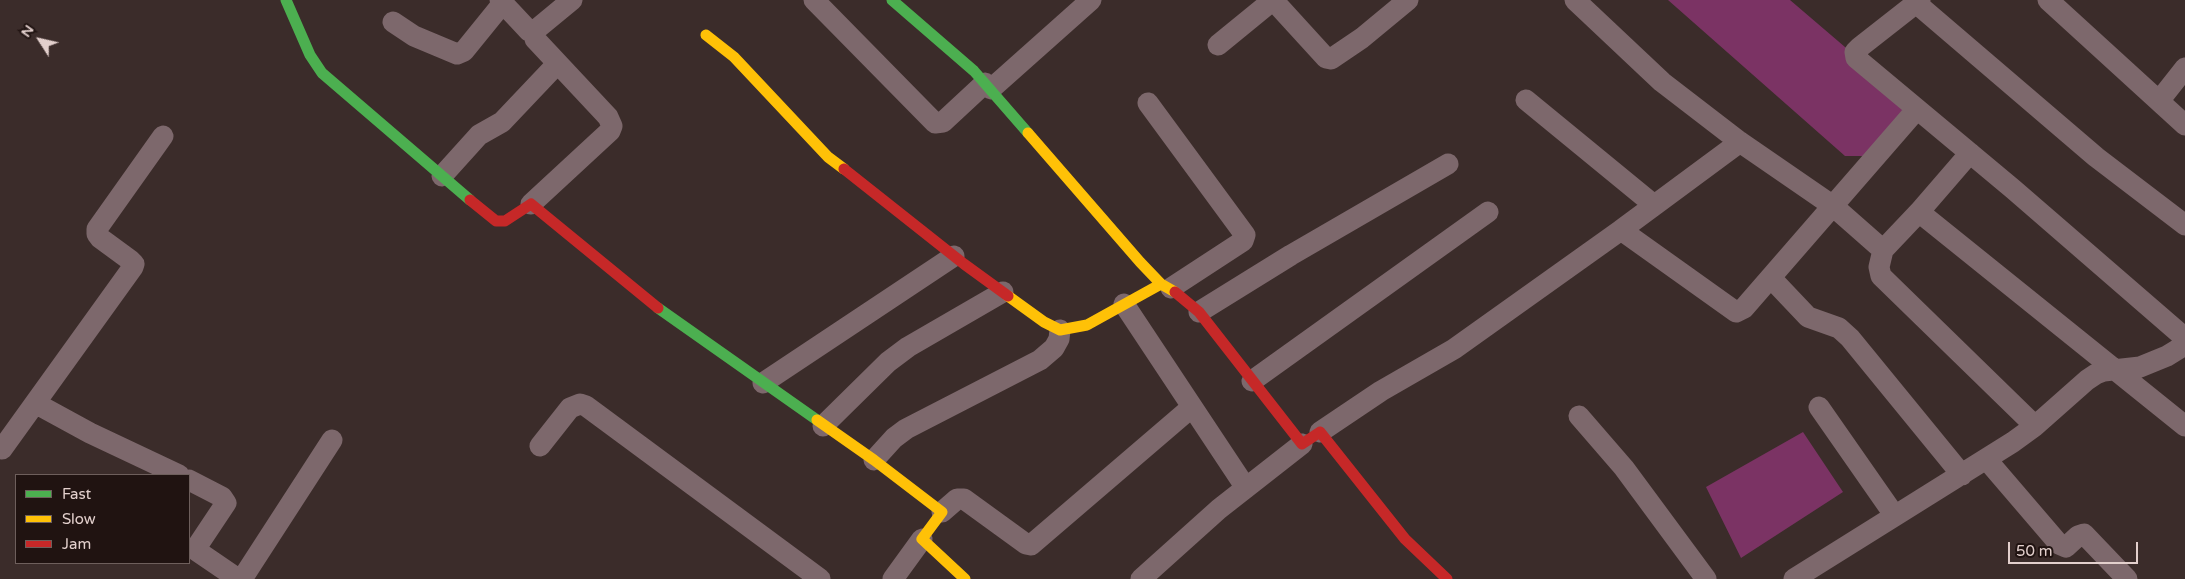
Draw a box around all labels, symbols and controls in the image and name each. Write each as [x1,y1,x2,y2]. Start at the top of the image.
north arrow [15,15,65,65]
text: N [17,22,37,41]
legend [15,474,190,564]
text: Fast [62,485,91,503]
text: Slow [62,510,96,528]
scale bar [2010,532,2140,564]
text: Jam [62,535,91,553]
text: 50 m [2016,542,2053,560]

